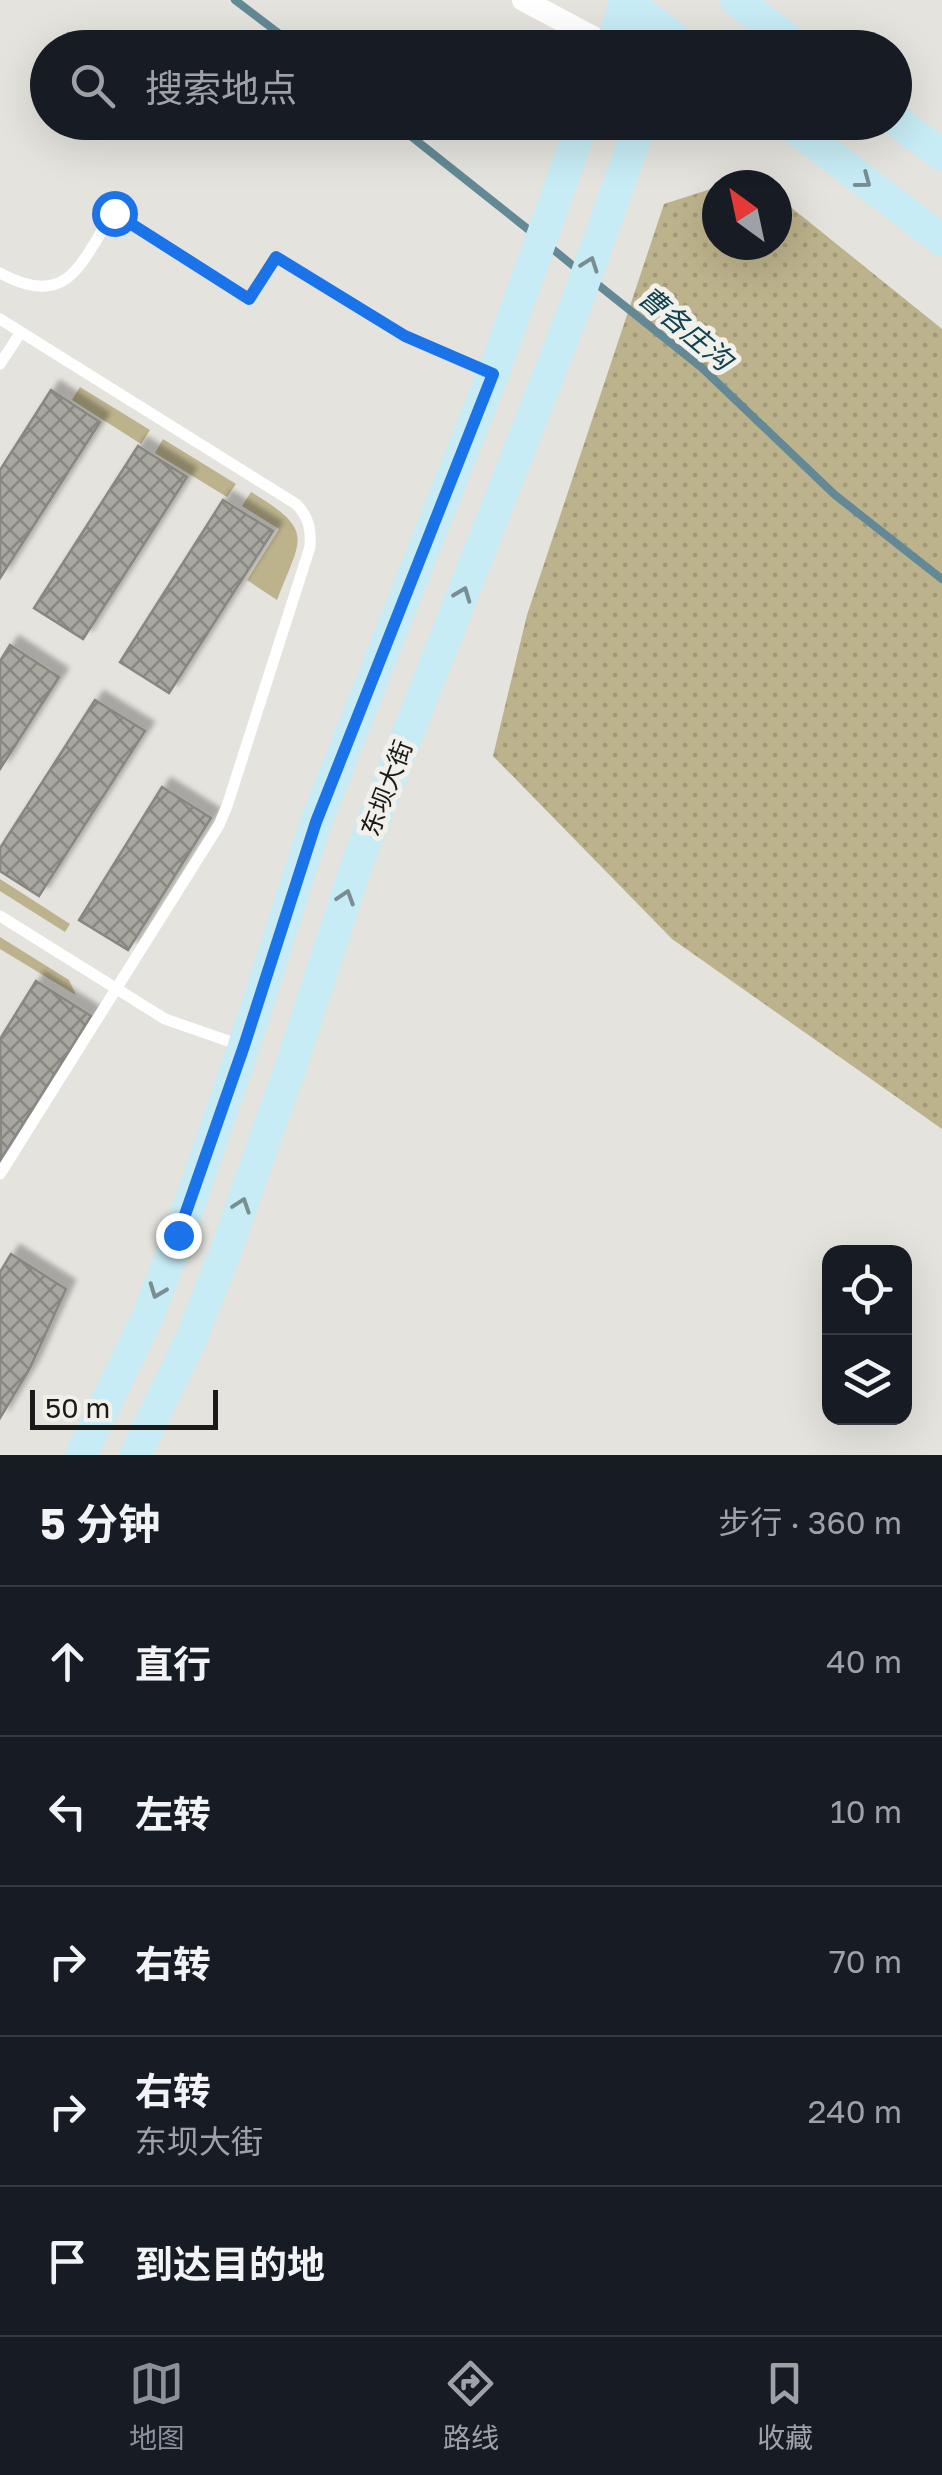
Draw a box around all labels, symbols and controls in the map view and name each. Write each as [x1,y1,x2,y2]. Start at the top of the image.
search box [30,30,912,140]
icon: search [65,58,120,113]
text: 搜索地点 [145,65,297,110]
north arrow [702,170,792,260]
one-way arrow [853,170,871,187]
route start [92,191,138,237]
one-way arrow [579,256,599,273]
water label: 曹各庄沟 [632,279,742,379]
one-way arrow [451,586,471,603]
street label: 东坝大街 [354,736,418,840]
one-way arrow [334,889,355,906]
one-way arrow [230,1197,251,1214]
route end [156,1213,202,1259]
map controls [822,1245,912,1425]
button: locate [822,1245,912,1335]
one-way arrow [149,1281,169,1298]
button: layers [822,1335,912,1425]
scale bar [30,1385,218,1430]
text: 50 m [45,1391,110,1424]
text: 5 分钟 [40,1498,160,1548]
text: 步行 · 360 m [718,1503,902,1541]
icon: ahead [40,1634,95,1689]
text: 直行 [135,1641,211,1686]
text: 40 m [826,1642,902,1680]
icon: left [40,1784,95,1839]
text: 左转 [135,1791,211,1836]
text: 10 m [830,1792,902,1830]
icon: right [40,1934,95,1989]
text: 右转 [135,1941,211,1986]
text: 70 m [829,1942,902,1980]
text: 右转 [135,2068,211,2113]
icon: right [40,2084,95,2139]
text: 240 m [808,2092,902,2130]
text: 东坝大街 [135,2122,263,2160]
icon: arrive [40,2234,95,2289]
text: 到达目的地 [135,2241,325,2286]
tab: 地图 [129,2356,185,2456]
tab: 路线 [443,2356,499,2456]
tab: 收藏 [757,2356,813,2456]

